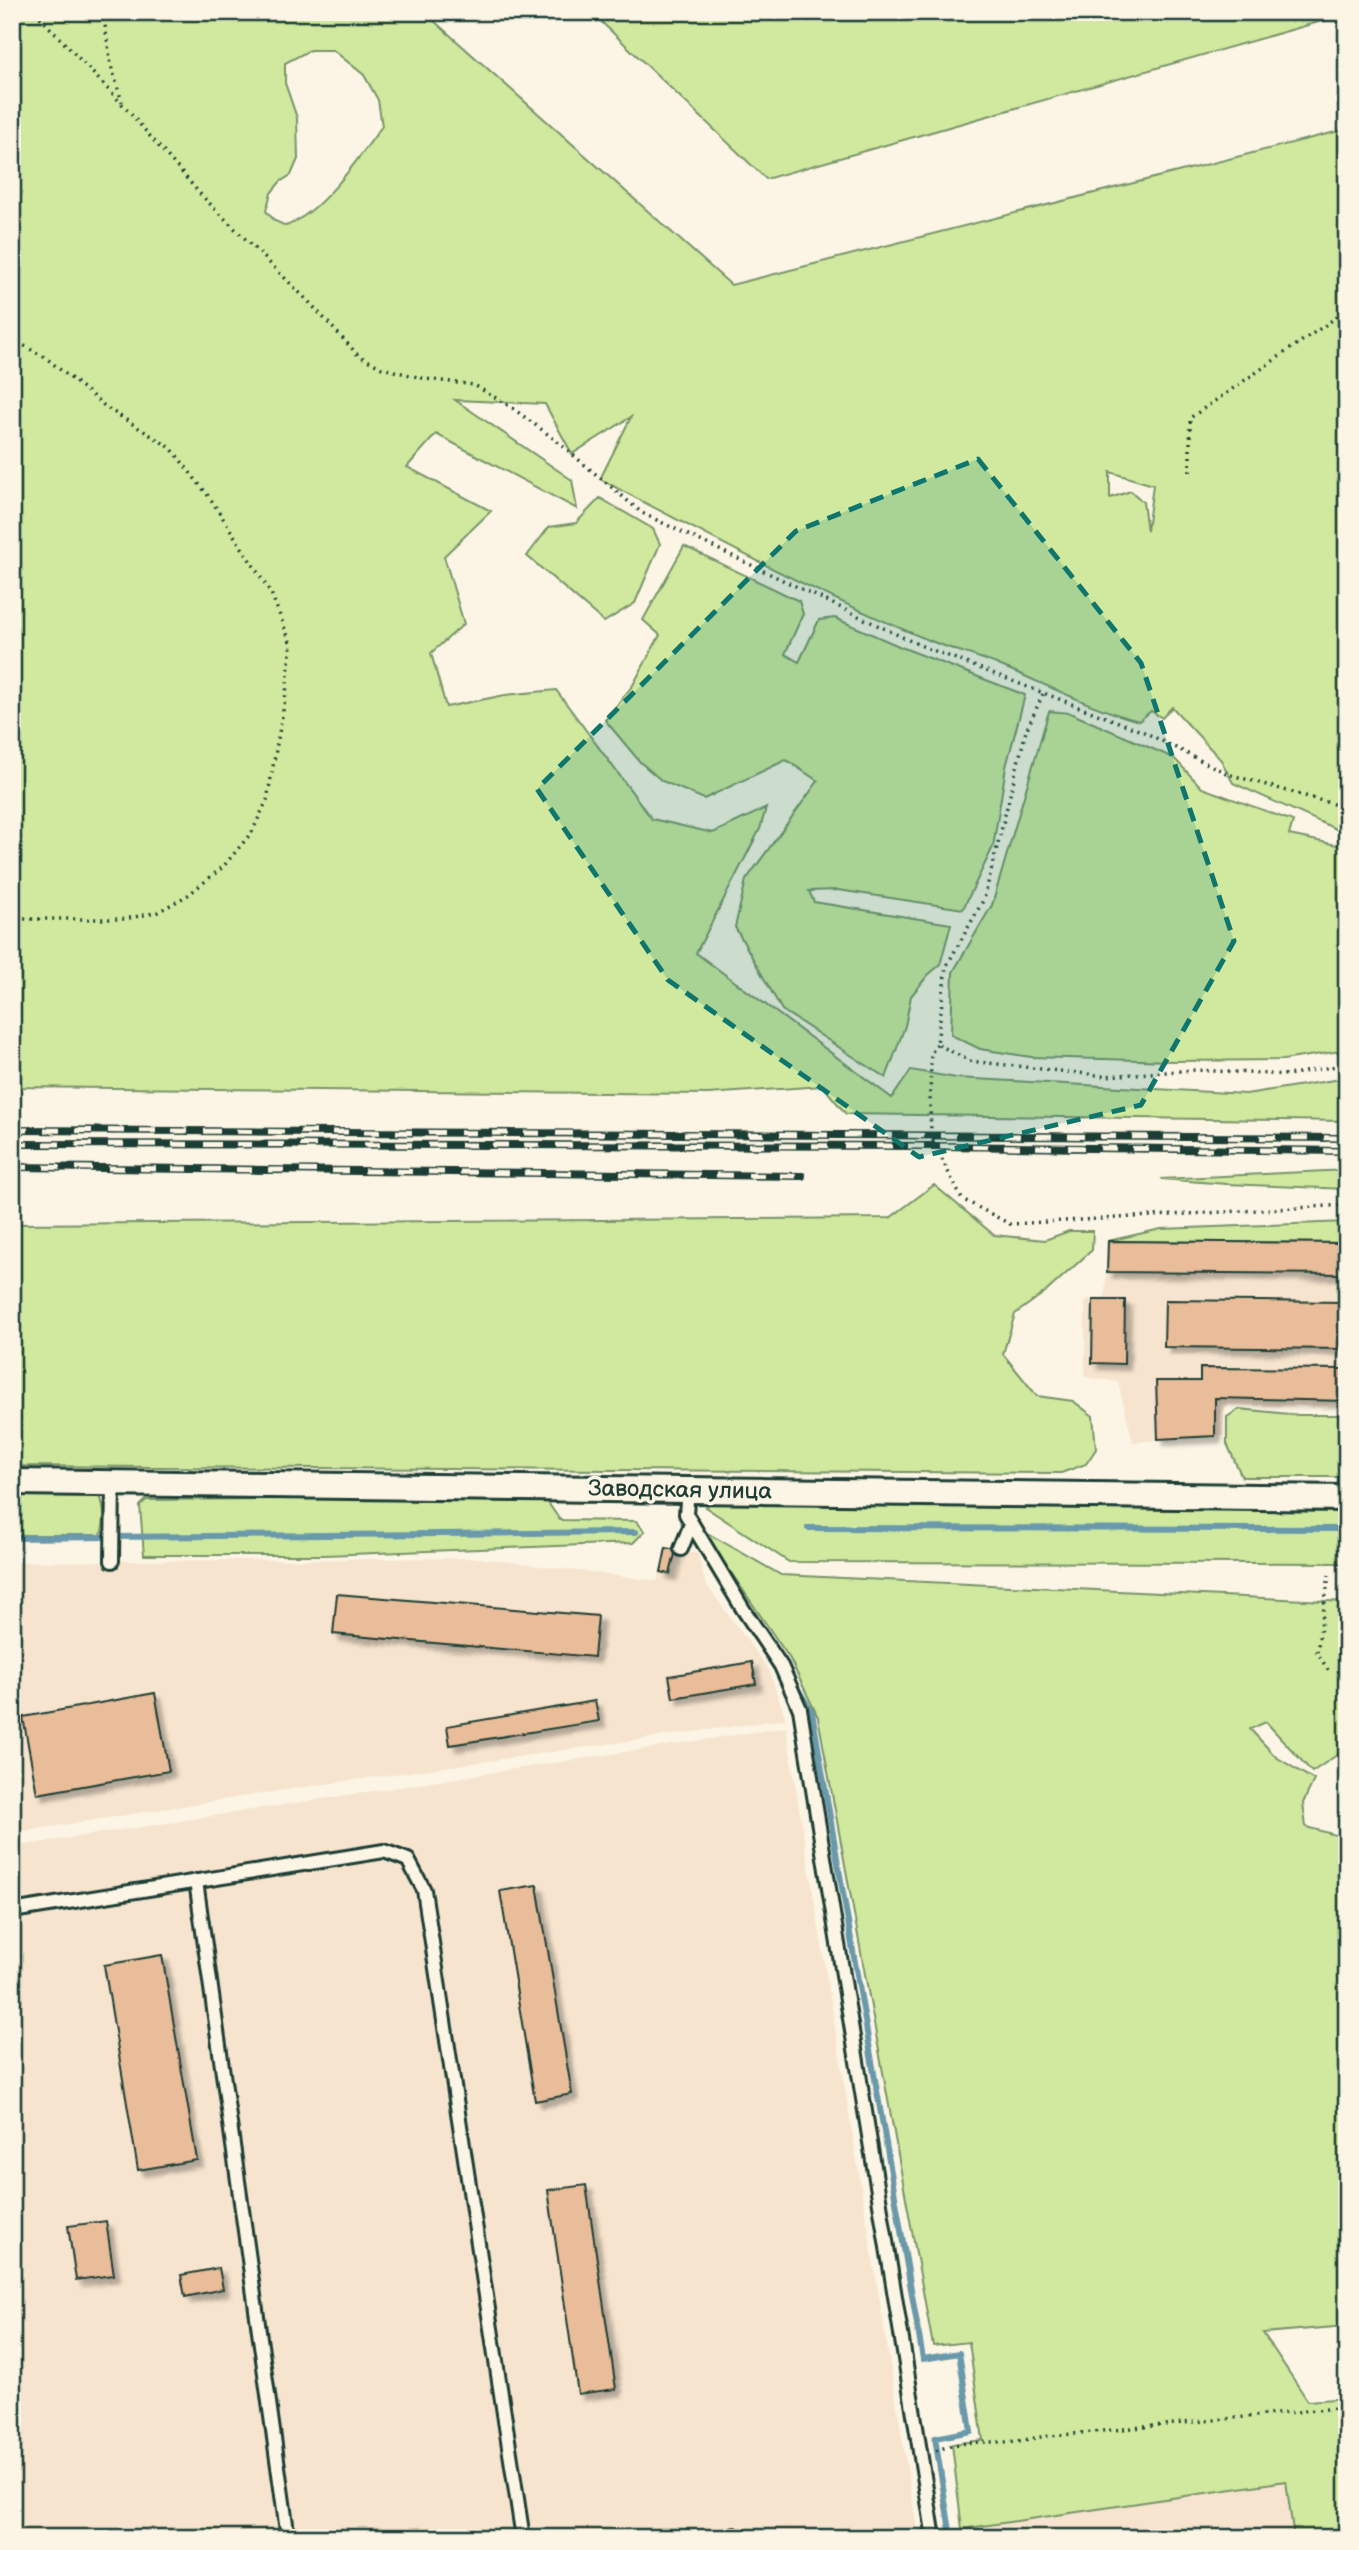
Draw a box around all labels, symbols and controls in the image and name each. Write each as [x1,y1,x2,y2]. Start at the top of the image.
street label: Заводская улица [588,1474,773,1506]

